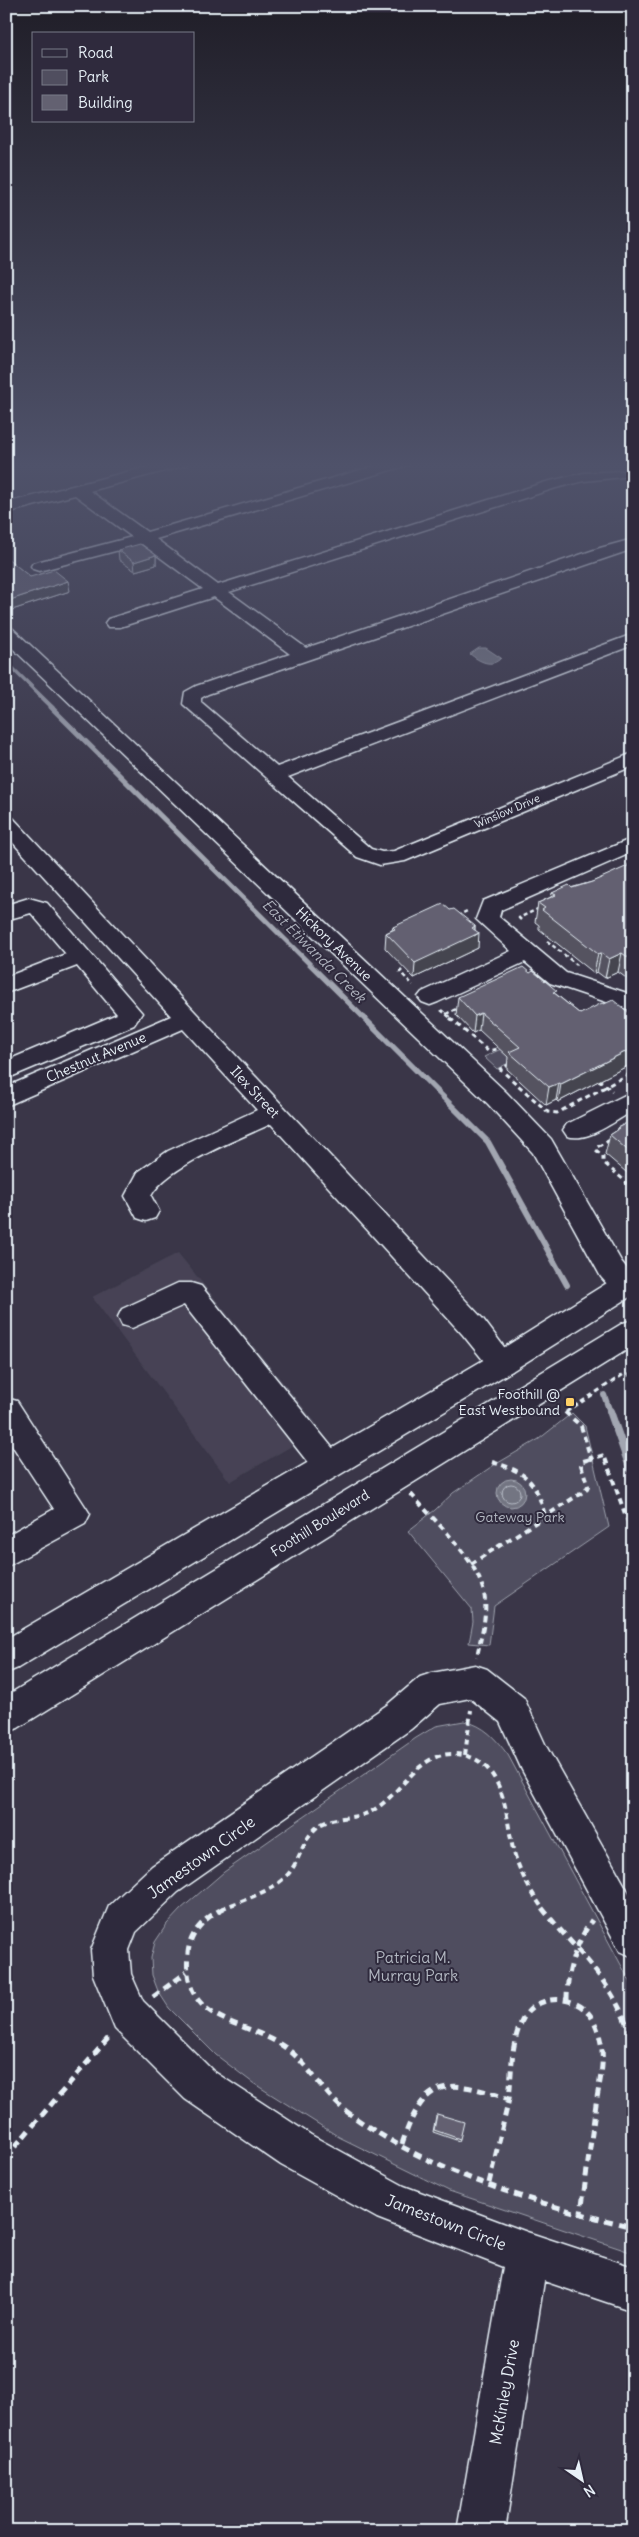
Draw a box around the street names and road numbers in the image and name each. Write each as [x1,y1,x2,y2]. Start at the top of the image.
street label: Winslow Drive [472,791,542,831]
street label: Hickory Avenue [292,903,376,985]
street label: Chestnut Avenue [43,1028,149,1086]
street label: Ilex Street [226,1062,284,1122]
street label: Foothill Boulevard [267,1485,373,1561]
street label: Jamestown Circle [143,1811,259,1903]
street label: Jamestown Circle [383,2190,509,2254]
street label: McKinley Drive [485,2338,523,2446]

